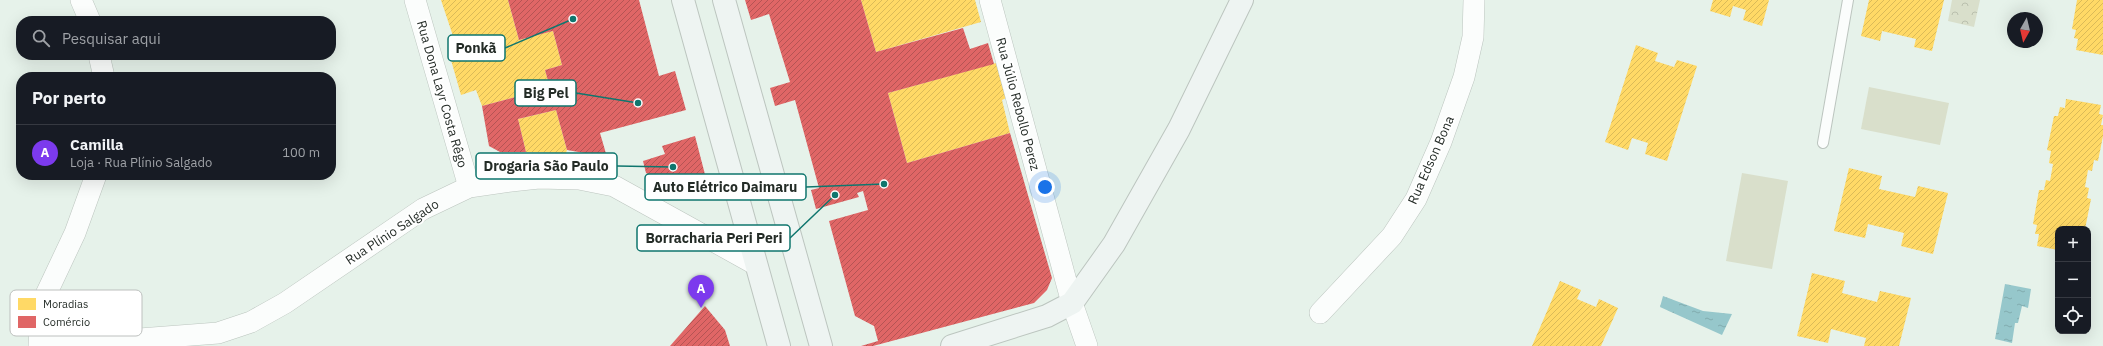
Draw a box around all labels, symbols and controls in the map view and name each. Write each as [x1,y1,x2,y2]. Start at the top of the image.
north arrow [2007,12,2043,48]
search box [16,16,336,60]
street label: Rua Dona Layr Costa Rêgo [413,18,471,170]
icon: search [30,27,52,49]
text: Pesquisar aqui [62,29,161,48]
callout: Ponkã [448,35,505,61]
street label: Rua Júlio Rebollo Perez [992,36,1044,172]
text: Ponkã [455,39,497,57]
callout: Big Pel [515,80,576,106]
text: Big Pel [523,84,569,102]
text: Por perto [32,87,106,109]
street label: Rua Edson Bona [1404,113,1458,207]
text: Camilla [70,135,124,154]
text: A [41,144,49,161]
text: 100 m [282,144,320,161]
callout: Drogaria São Paulo [476,153,617,179]
text: Loja · Rua Plínio Salgado [70,154,212,171]
text: Drogaria São Paulo [483,157,609,175]
callout: Auto Elétrico Daimaru [645,174,806,200]
your location [1035,177,1055,197]
text: Auto Elétrico Daimaru [653,178,797,196]
street label: Rua Plínio Salgado [342,195,442,269]
callout: Borracharia Peri Peri [637,225,790,251]
map controls [2055,226,2091,334]
button: + [2055,226,2091,262]
text: Borracharia Peri Peri [646,229,782,247]
button: − [2055,262,2091,298]
pin: A [688,275,714,308]
legend [10,290,142,336]
text: Moradias [43,297,88,311]
button: locate [2055,298,2091,334]
text: Comércio [43,315,90,329]

